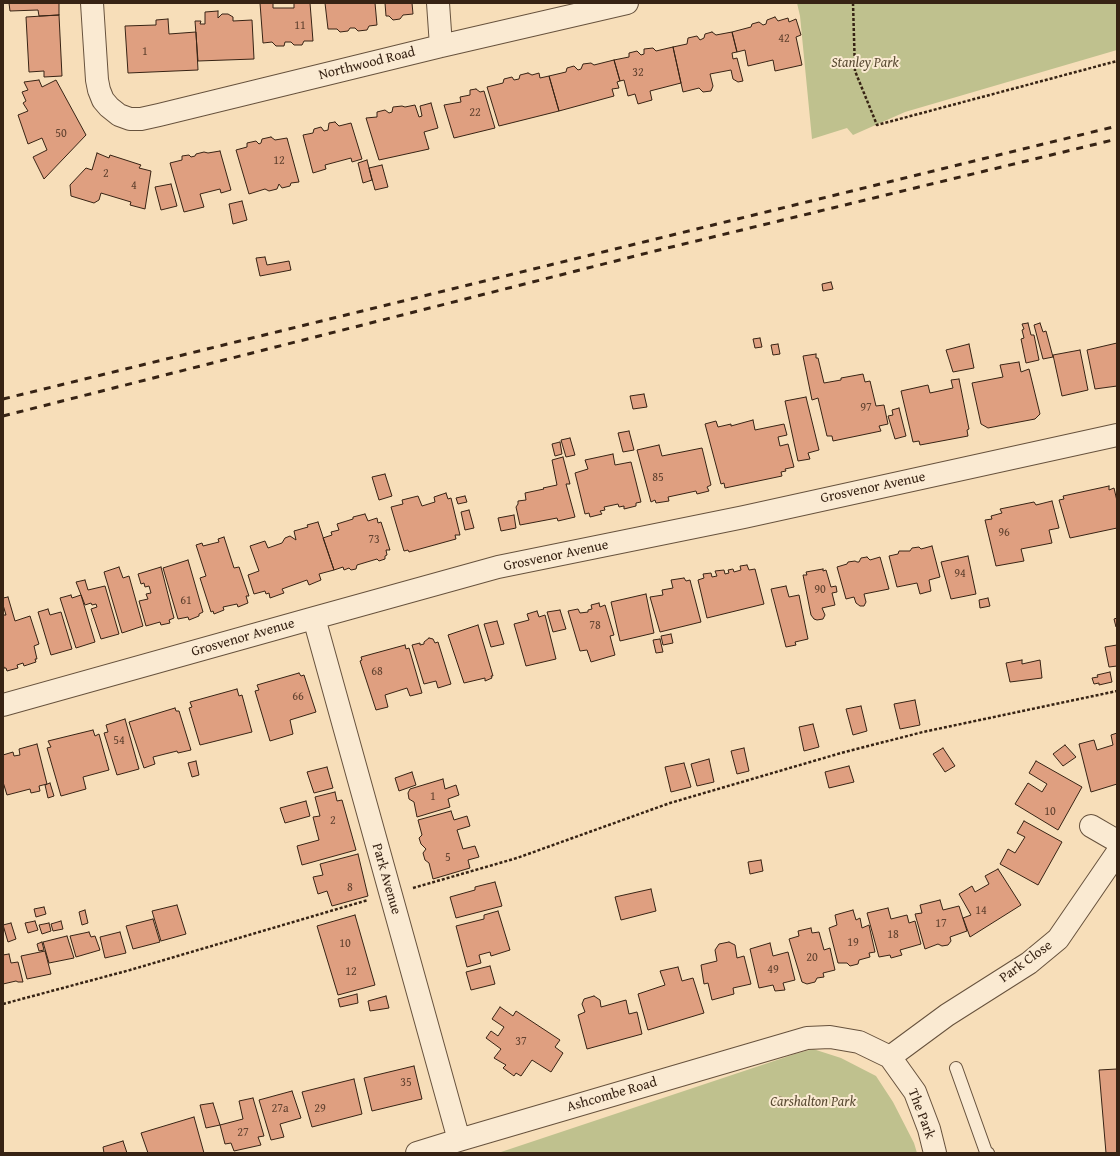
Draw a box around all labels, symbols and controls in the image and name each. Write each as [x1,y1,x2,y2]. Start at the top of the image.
house number: 11 [294,19,306,33]
house number: 42 [778,32,790,46]
street label: Northwood Road [317,44,417,84]
house number: 1 [142,45,148,59]
park label: Stanley Park [831,55,899,71]
house number: 32 [632,66,644,80]
house number: 22 [469,106,481,120]
house number: 50 [55,127,67,141]
house number: 12 [273,154,285,168]
house number: 2 [103,167,109,181]
house number: 4 [131,179,137,193]
house number: 97 [860,401,872,415]
street label: Grosvenor Avenue [819,469,927,507]
house number: 85 [652,471,664,485]
house number: 96 [998,526,1010,540]
house number: 73 [368,533,380,547]
street label: Grosvenor Avenue [502,537,610,575]
house number: 94 [954,567,966,581]
house number: 90 [814,583,826,597]
house number: 61 [180,594,192,608]
street label: Grosvenor Avenue [189,615,297,661]
house number: 78 [589,619,601,633]
house number: 68 [371,665,383,679]
house number: 66 [292,690,304,704]
house number: 54 [113,734,125,748]
house number: 1 [430,790,436,804]
house number: 10 [1044,805,1056,819]
house number: 2 [330,814,336,828]
street label: Park Avenue [368,842,404,916]
house number: 5 [445,851,451,865]
house number: 8 [347,881,353,895]
house number: 14 [975,904,987,918]
house number: 17 [935,917,947,931]
house number: 18 [887,928,899,942]
house number: 19 [847,936,859,950]
house number: 10 [339,937,351,951]
street label: Park Close [996,937,1056,987]
house number: 20 [806,951,818,965]
house number: 49 [767,963,779,977]
house number: 12 [345,965,357,979]
house number: 37 [515,1035,527,1049]
street label: Ashcombe Road [565,1074,659,1116]
house number: 35 [400,1076,412,1090]
street label: The Park [904,1087,938,1141]
park label: Carshalton Park [770,1094,856,1110]
house number: 27a [271,1102,289,1116]
house number: 29 [314,1102,326,1116]
house number: 27 [237,1126,249,1140]

